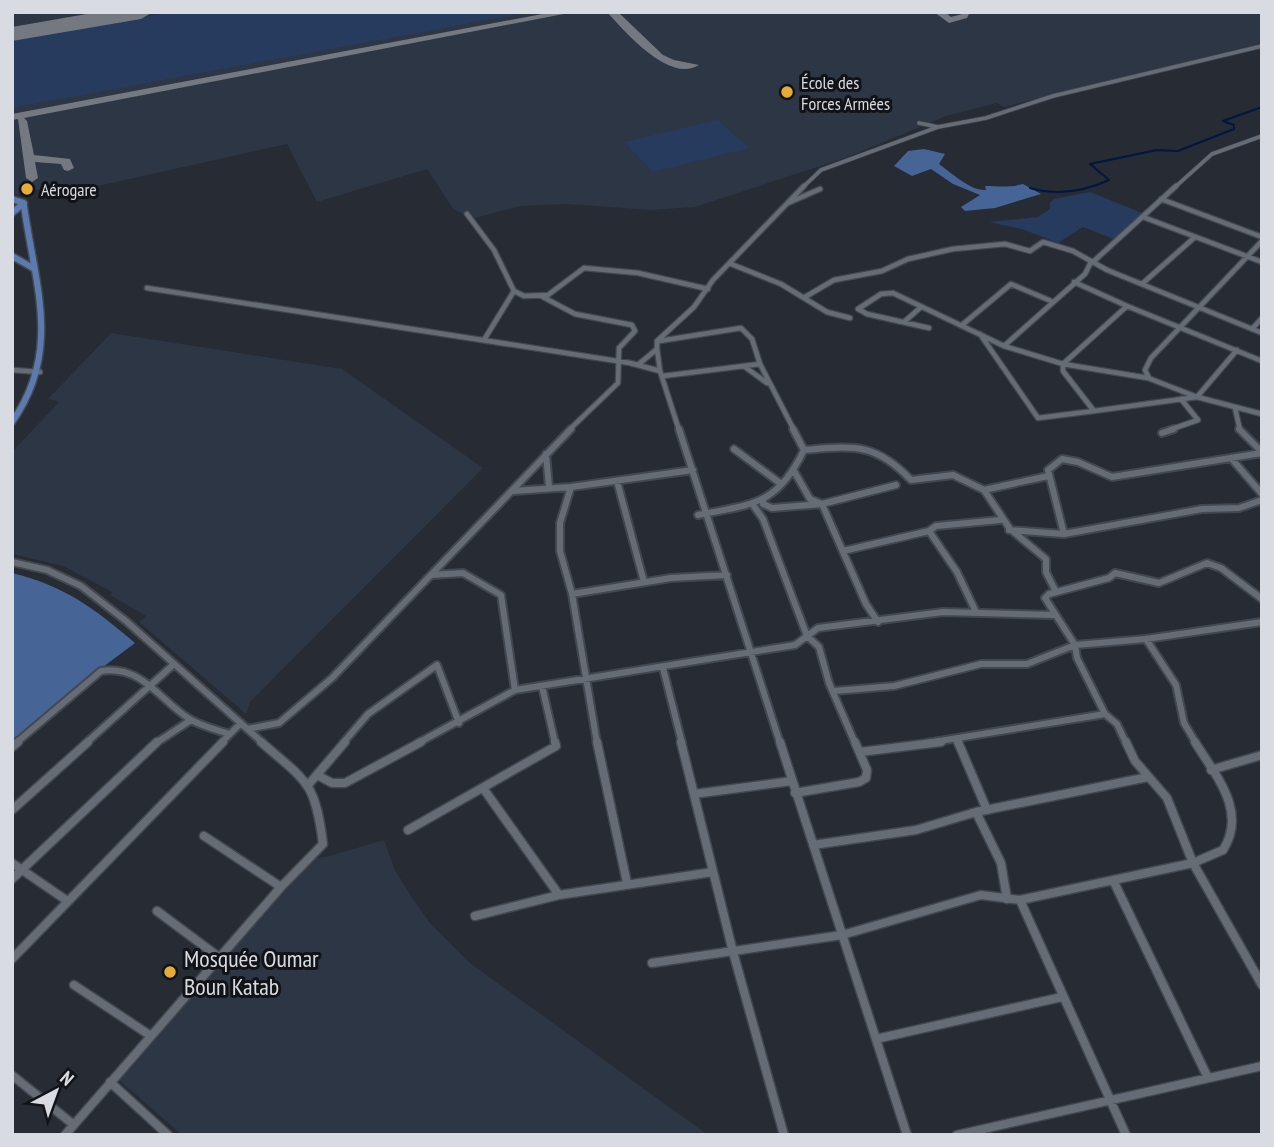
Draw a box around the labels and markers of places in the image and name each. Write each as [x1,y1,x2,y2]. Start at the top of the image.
place label: École des Forces Armées [801,71,890,115]
marker: École des Forces Armées [779,84,795,100]
place label: Aérogare [41,178,97,201]
marker: Aérogare [19,181,35,197]
place label: Mosquée Oumar Boun Katab [184,943,319,1002]
marker: Mosquée Oumar Boun Katab [162,964,178,980]

